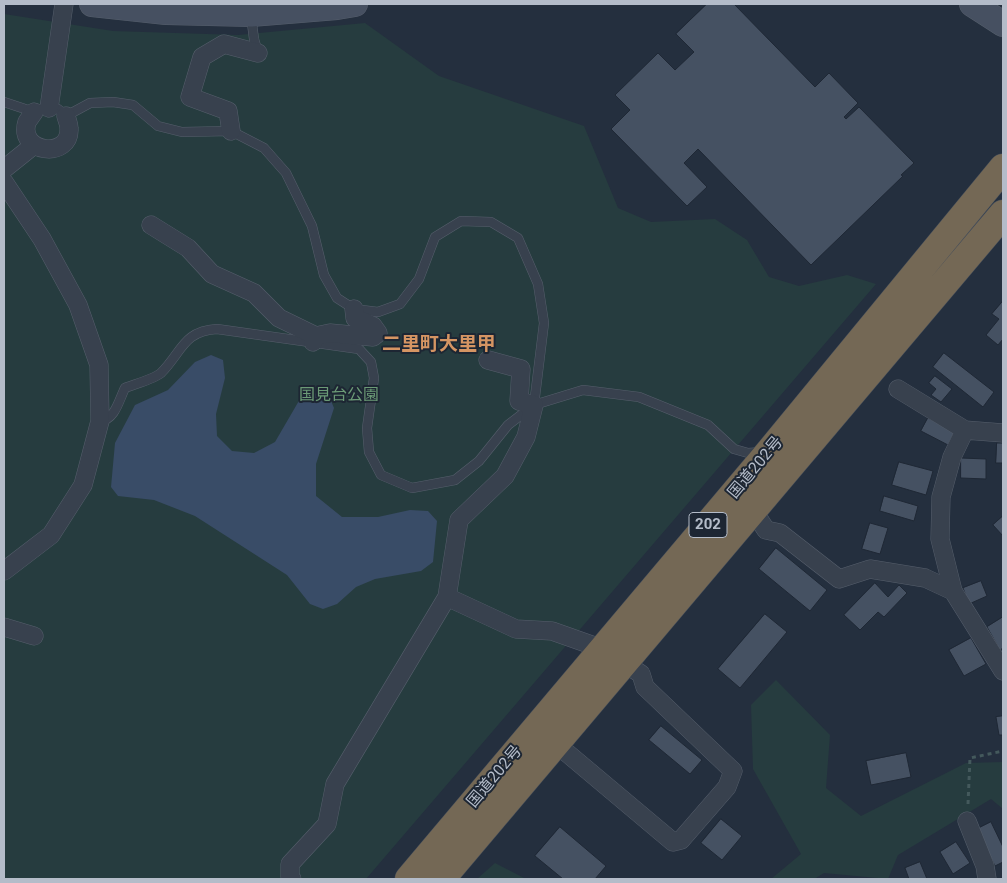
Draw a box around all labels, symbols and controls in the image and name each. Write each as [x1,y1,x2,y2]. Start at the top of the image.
district label: 二里町大里甲 [382,334,496,356]
park label: 国見台公園 [299,386,379,406]
street label: 国道202号 [725,433,787,503]
road number: 202 [689,512,727,538]
street label: 国道202号 [464,742,526,812]

